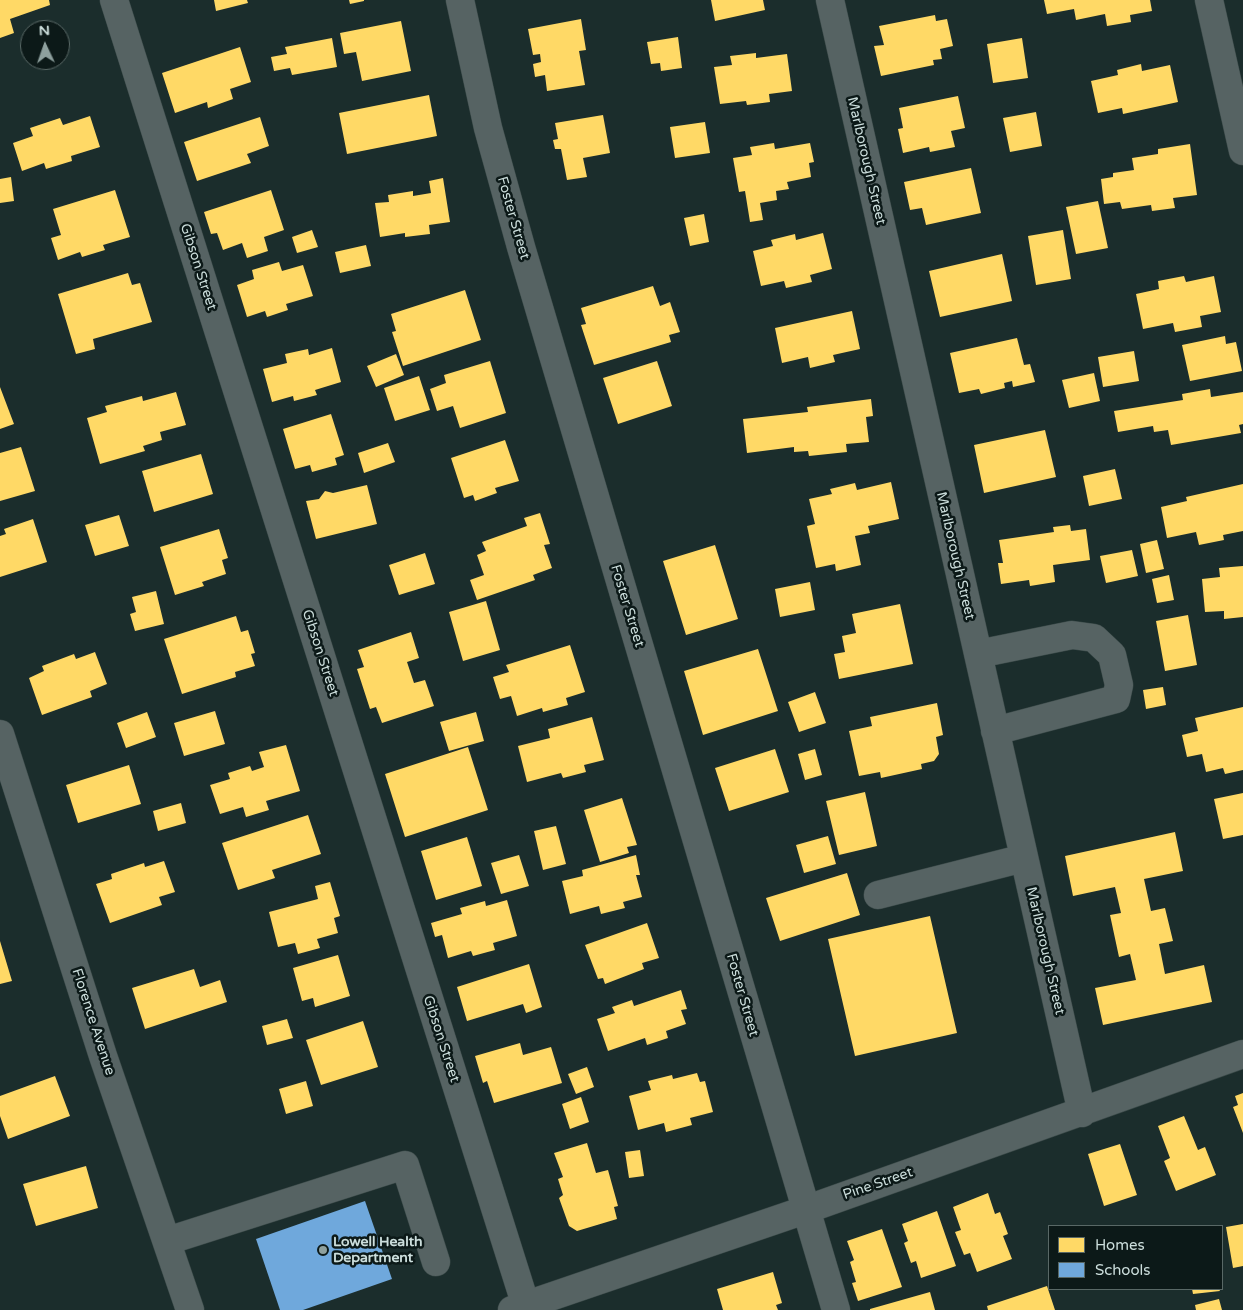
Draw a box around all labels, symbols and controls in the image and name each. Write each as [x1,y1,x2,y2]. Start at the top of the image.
north arrow [20,20,70,70]
text: N [38,22,50,39]
street label: Marlborough Street [843,95,889,227]
street label: Foster Street [493,175,533,261]
street label: Gibson Street [176,221,220,313]
street label: Marlborough Street [932,490,978,622]
street label: Foster Street [606,563,648,649]
street label: Gibson Street [298,607,342,699]
street label: Marlborough Street [1022,885,1068,1017]
street label: Foster Street [722,952,762,1038]
street label: Florence Avenue [68,967,118,1077]
street label: Gibson Street [419,993,463,1085]
street label: Pine Street [841,1164,915,1204]
legend [1048,1225,1223,1290]
place label: Lowell Health Department [333,1234,423,1266]
text: Homes [1095,1236,1145,1254]
marker: Lowell Health Department [317,1244,329,1256]
text: Schools [1095,1261,1151,1279]

